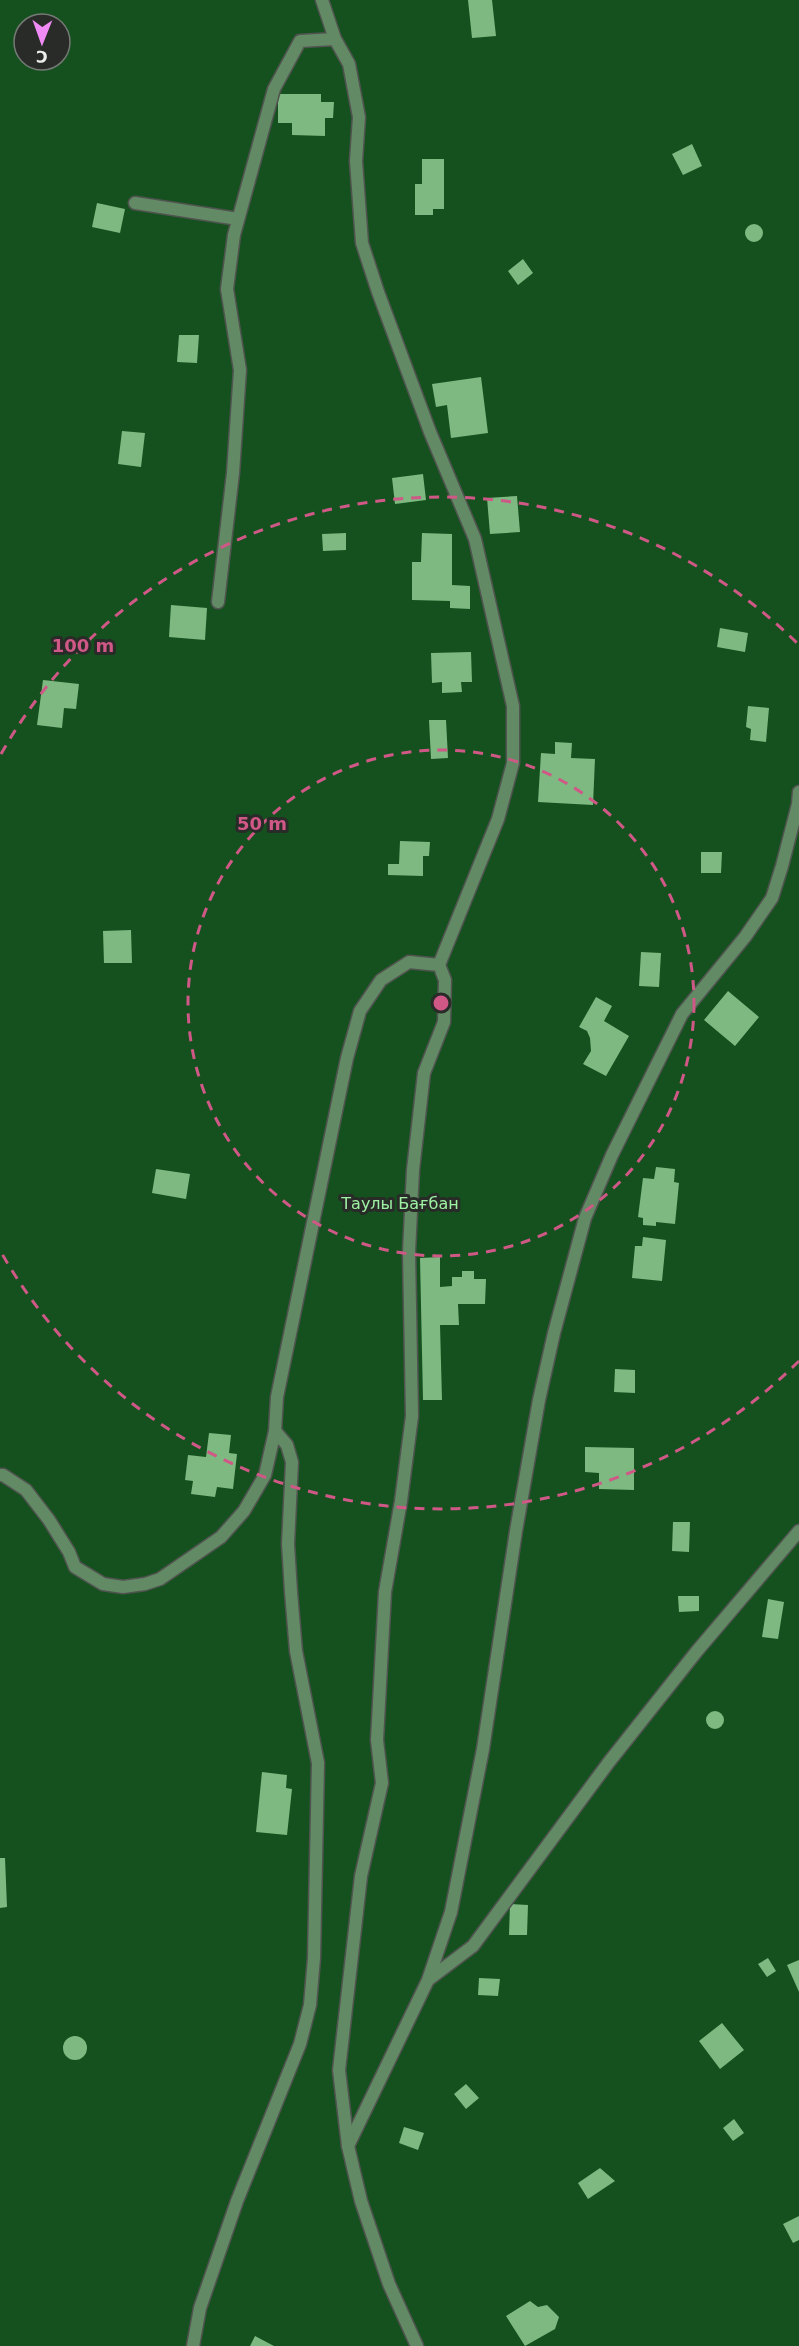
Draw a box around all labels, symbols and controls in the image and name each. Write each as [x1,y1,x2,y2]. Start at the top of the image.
north arrow [12,12,72,72]
text: С [36,47,48,66]
text: 100 m [52,635,114,656]
text: 50 m [237,813,287,834]
centre of rings [431,993,451,1013]
park label: Таулы Бағбан [340,1194,459,1213]

